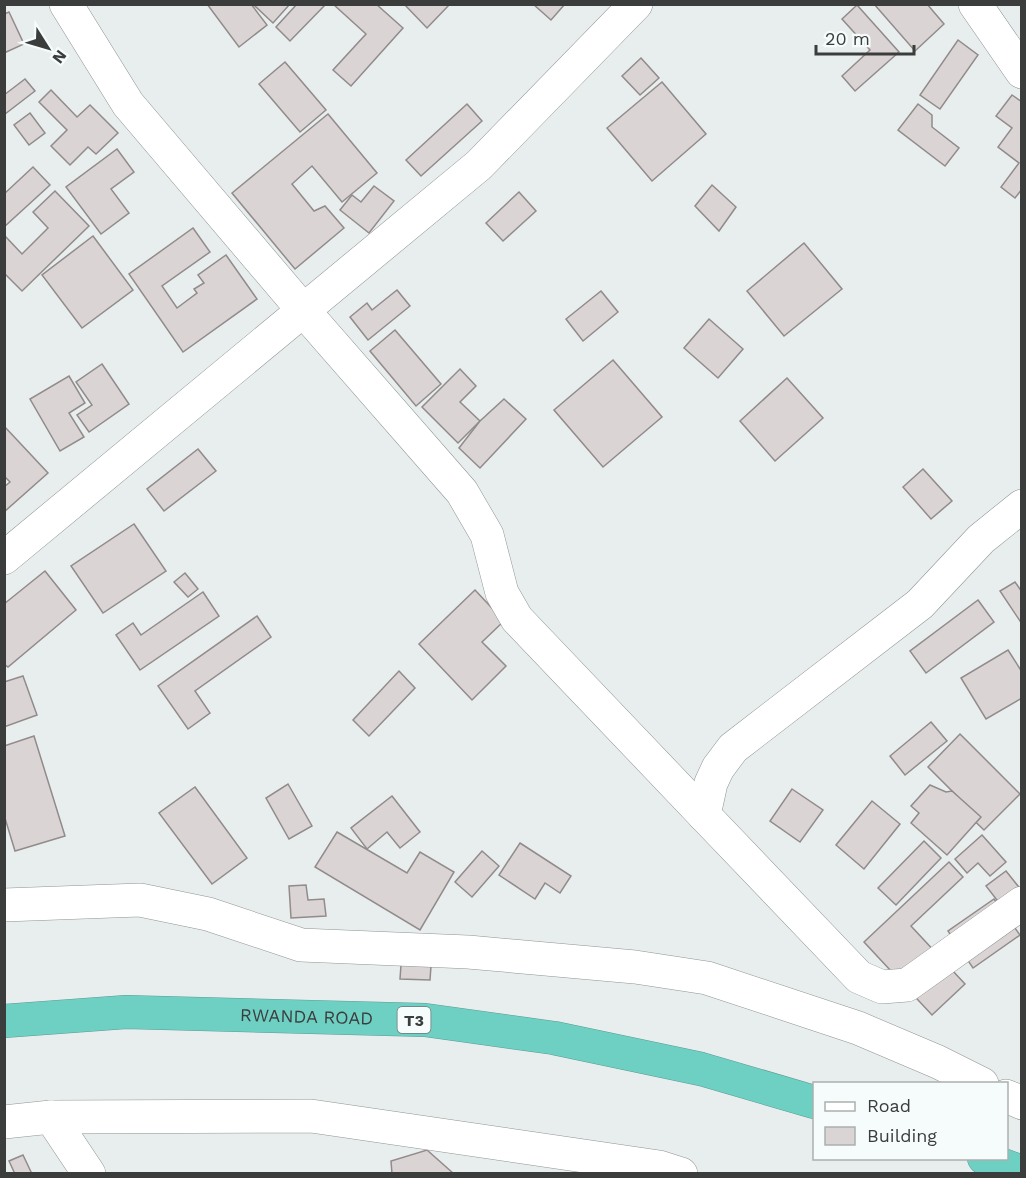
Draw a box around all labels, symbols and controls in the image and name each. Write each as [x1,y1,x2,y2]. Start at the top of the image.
north arrow [18,18,78,78]
scale bar [816,18,914,56]
text: 20 m [825,28,870,49]
text: N [48,46,71,67]
street label: RWANDA ROAD [240,1004,374,1029]
road number: T3 [398,1007,430,1033]
legend [813,1082,1008,1160]
text: Road [867,1095,911,1116]
text: Building [867,1125,937,1146]

